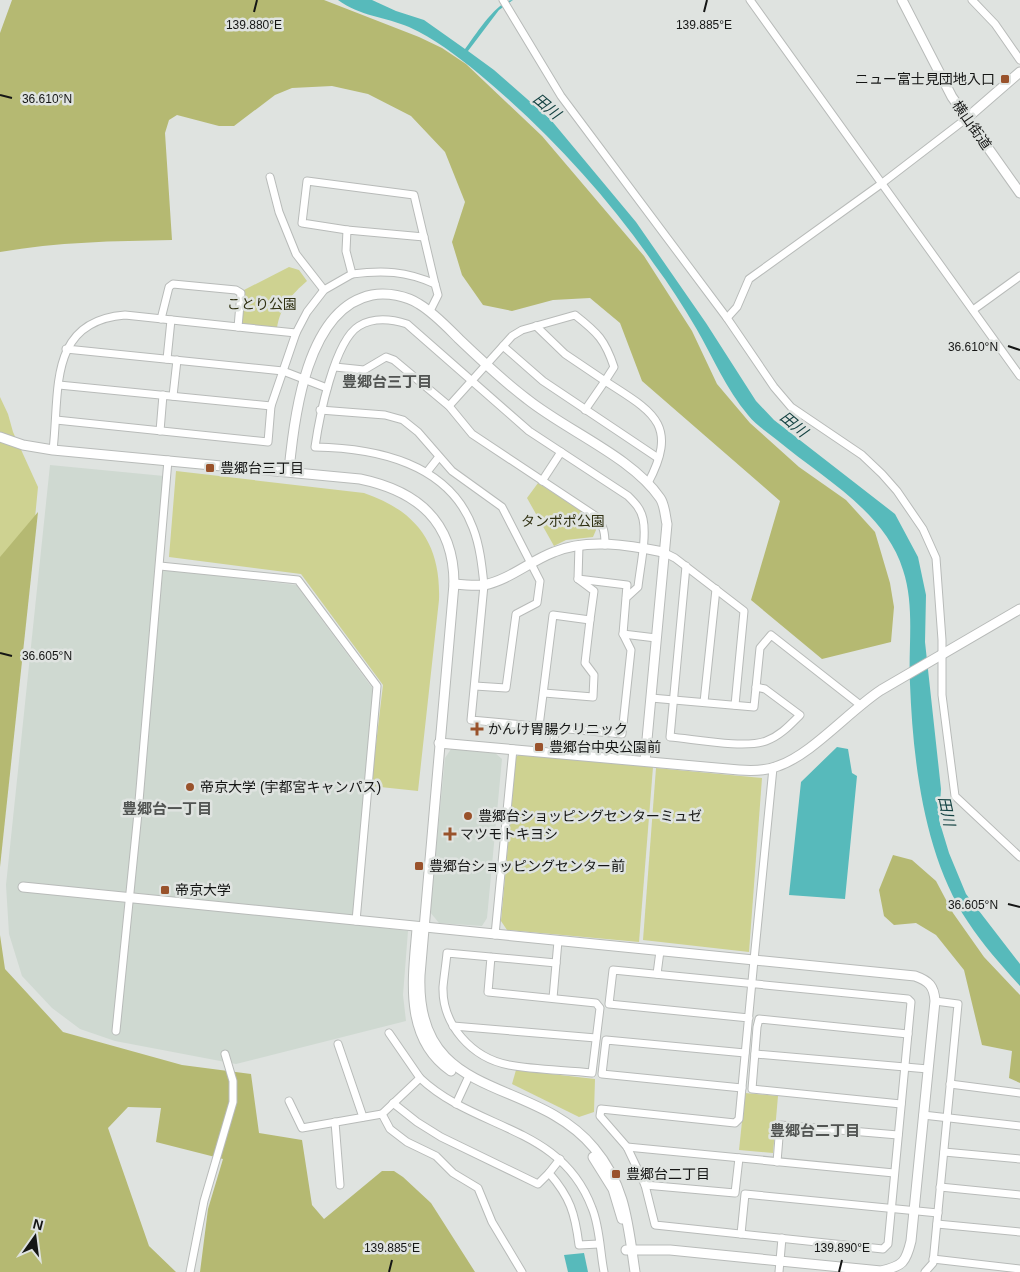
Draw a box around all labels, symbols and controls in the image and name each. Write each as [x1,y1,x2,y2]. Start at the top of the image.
text: 139.880°E [226,18,282,32]
text: 139.885°E [676,18,732,32]
place label: ニュー富士見団地入口 [855,71,995,87]
marker: ニュー富士見団地入口 [999,73,1011,85]
water label: 田川 [530,90,565,123]
text: 36.610°N [22,92,72,106]
street label: 横山街道 [949,97,995,153]
park label: ことり公園 [227,296,297,312]
text: 36.610°N [948,340,998,354]
district label: 豊郷台三丁目 [342,373,432,390]
water label: 田川 [777,408,812,441]
place label: 豊郷台三丁目 [220,460,304,476]
marker: 豊郷台三丁目 [204,462,216,474]
park label: タンポポ公園 [521,513,605,529]
text: 36.605°N [22,649,72,663]
place label: かんけ胃腸クリニック [488,721,628,737]
marker: かんけ胃腸クリニック [470,722,484,736]
place label: 豊郷台中央公園前 [549,739,661,755]
marker: 豊郷台中央公園前 [533,741,545,753]
place label: 帝京大学 (宇都宮キャンパス) [200,779,381,795]
marker: 帝京大学 (宇都宮キャンパス) [184,781,196,793]
water label: 田川 [936,795,959,829]
district label: 豊郷台一丁目 [122,800,212,817]
place label: 豊郷台ショッピングセンターミュゼ [478,808,702,824]
marker: 豊郷台ショッピングセンターミュゼ [462,810,474,822]
place label: マツモトキヨシ [460,826,558,842]
marker: マツモトキヨシ [444,828,456,840]
place label: 豊郷台ショッピングセンター前 [429,858,625,874]
marker: 豊郷台ショッピングセンター前 [413,860,425,872]
place label: 帝京大学 [175,882,231,898]
marker: 帝京大学 [159,884,171,896]
text: 36.605°N [948,898,998,912]
district label: 豊郷台二丁目 [770,1122,860,1139]
place label: 豊郷台二丁目 [626,1166,710,1182]
marker: 豊郷台二丁目 [610,1168,622,1180]
north arrow [10,1212,60,1262]
text: N [31,1215,45,1233]
text: 139.885°E [364,1241,420,1255]
text: 139.890°E [814,1241,870,1255]

